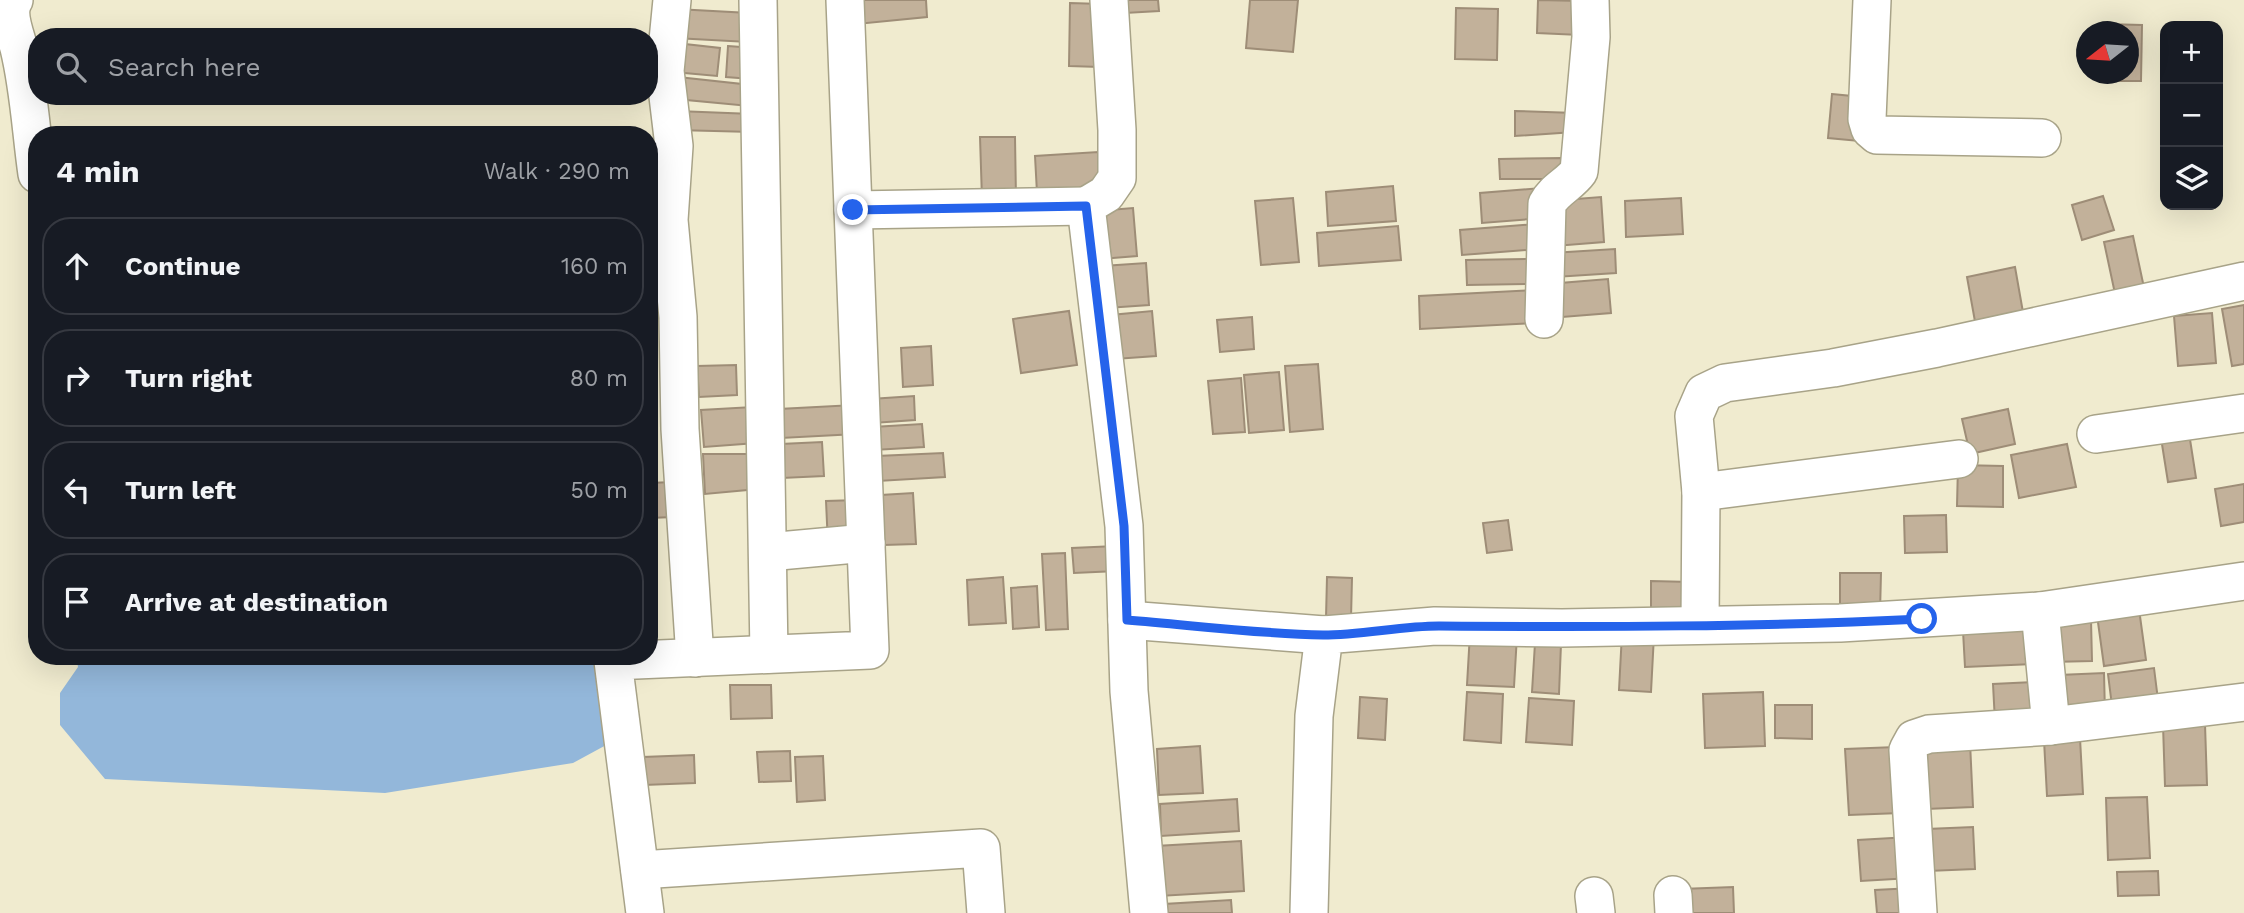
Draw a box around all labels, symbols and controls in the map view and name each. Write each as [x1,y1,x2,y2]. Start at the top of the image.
north arrow [2076,21,2139,84]
map controls [2160,21,2223,210]
button: + [2160,21,2223,84]
search box [28,28,658,105]
icon: search [52,48,90,86]
text: Search here [108,52,260,82]
button: − [2160,84,2223,147]
button: layers [2160,147,2223,210]
text: 4 min [56,154,140,189]
text: Walk · 290 m [484,158,630,185]
route end [837,194,868,225]
icon: ahead [58,247,96,285]
text: Continue [125,251,241,281]
text: 160 m [561,253,628,280]
icon: right [58,359,96,397]
text: Turn right [125,363,252,393]
text: 80 m [570,365,628,392]
icon: left [58,471,96,509]
text: Turn left [125,475,236,505]
text: 50 m [571,477,628,504]
icon: arrive [58,583,96,621]
text: Arrive at destination [125,587,388,617]
route start [1906,603,1937,634]

